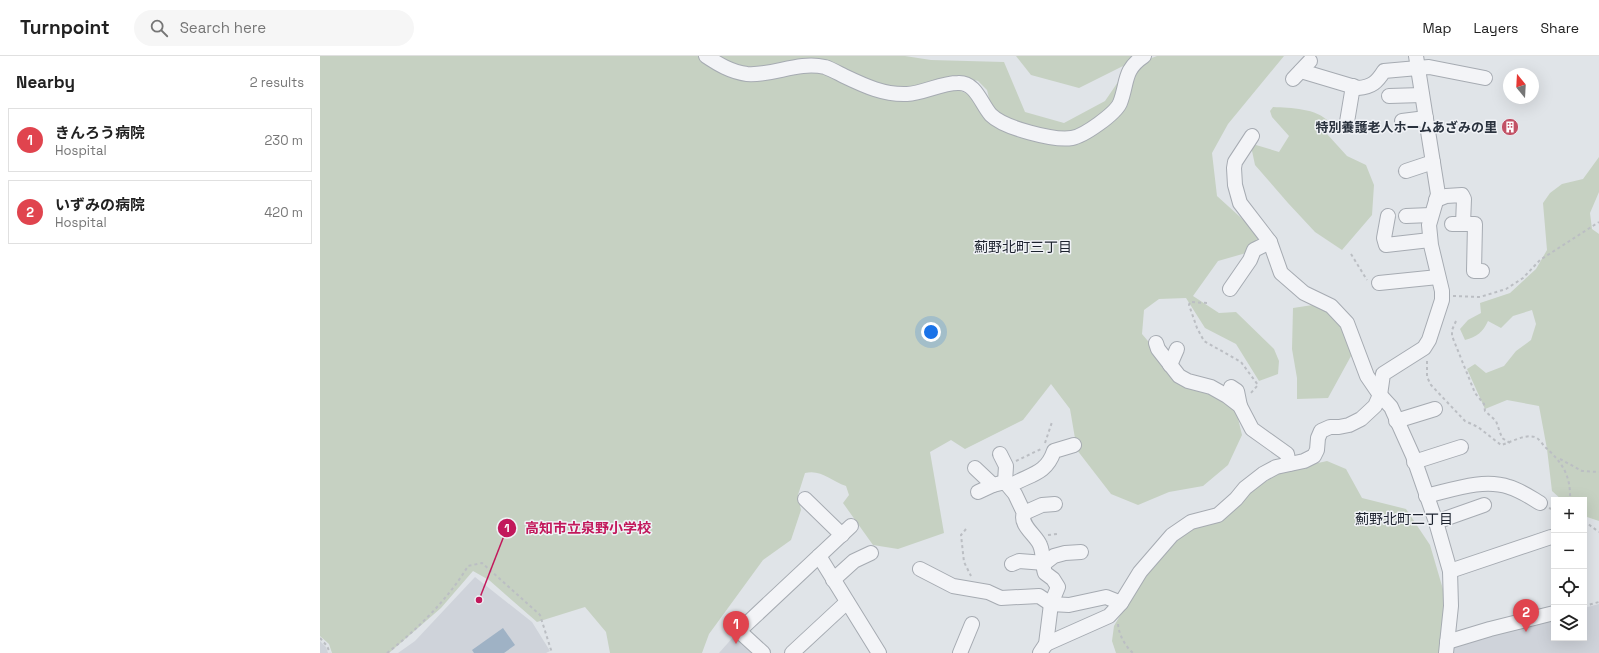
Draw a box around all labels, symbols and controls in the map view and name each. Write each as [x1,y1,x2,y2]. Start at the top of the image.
search box [134,10,414,46]
text: Turnpoint [20,15,110,40]
icon: search [148,17,170,39]
text: Search here [180,18,266,37]
text: Map [1422,19,1452,37]
text: Layers [1474,19,1518,37]
text: Share [1540,19,1579,37]
north arrow [1503,68,1539,104]
text: Nearby [16,71,75,93]
text: 2 results [250,74,304,91]
building icon: 特別養護老人ホームあざみの里 [1500,117,1520,137]
place label: 特別養護老人ホームあざみの里 [1315,119,1497,136]
text: きんろう病院 [55,123,145,142]
text: 1 [27,132,33,149]
text: 230 m [265,132,303,149]
text: Hospital [55,142,107,159]
text: いずみの病院 [55,195,145,214]
text: 2 [26,204,34,221]
text: 420 m [264,204,303,221]
text: Hospital [55,214,107,231]
district label: 薊野北町三丁目 [974,238,1072,256]
your location [921,322,941,342]
map controls [1551,497,1587,641]
button: + [1551,497,1587,533]
district label: 薊野北町二丁目 [1355,510,1453,528]
callout: 高知市立泉野小学校 [497,515,659,541]
text: 高知市立泉野小学校 [525,519,651,537]
text: 1 [504,520,510,536]
button: − [1551,533,1587,569]
button: locate [1551,569,1587,605]
pin: 2 [1513,599,1539,632]
button: layers [1551,605,1587,641]
pin: 1 [723,611,749,644]

